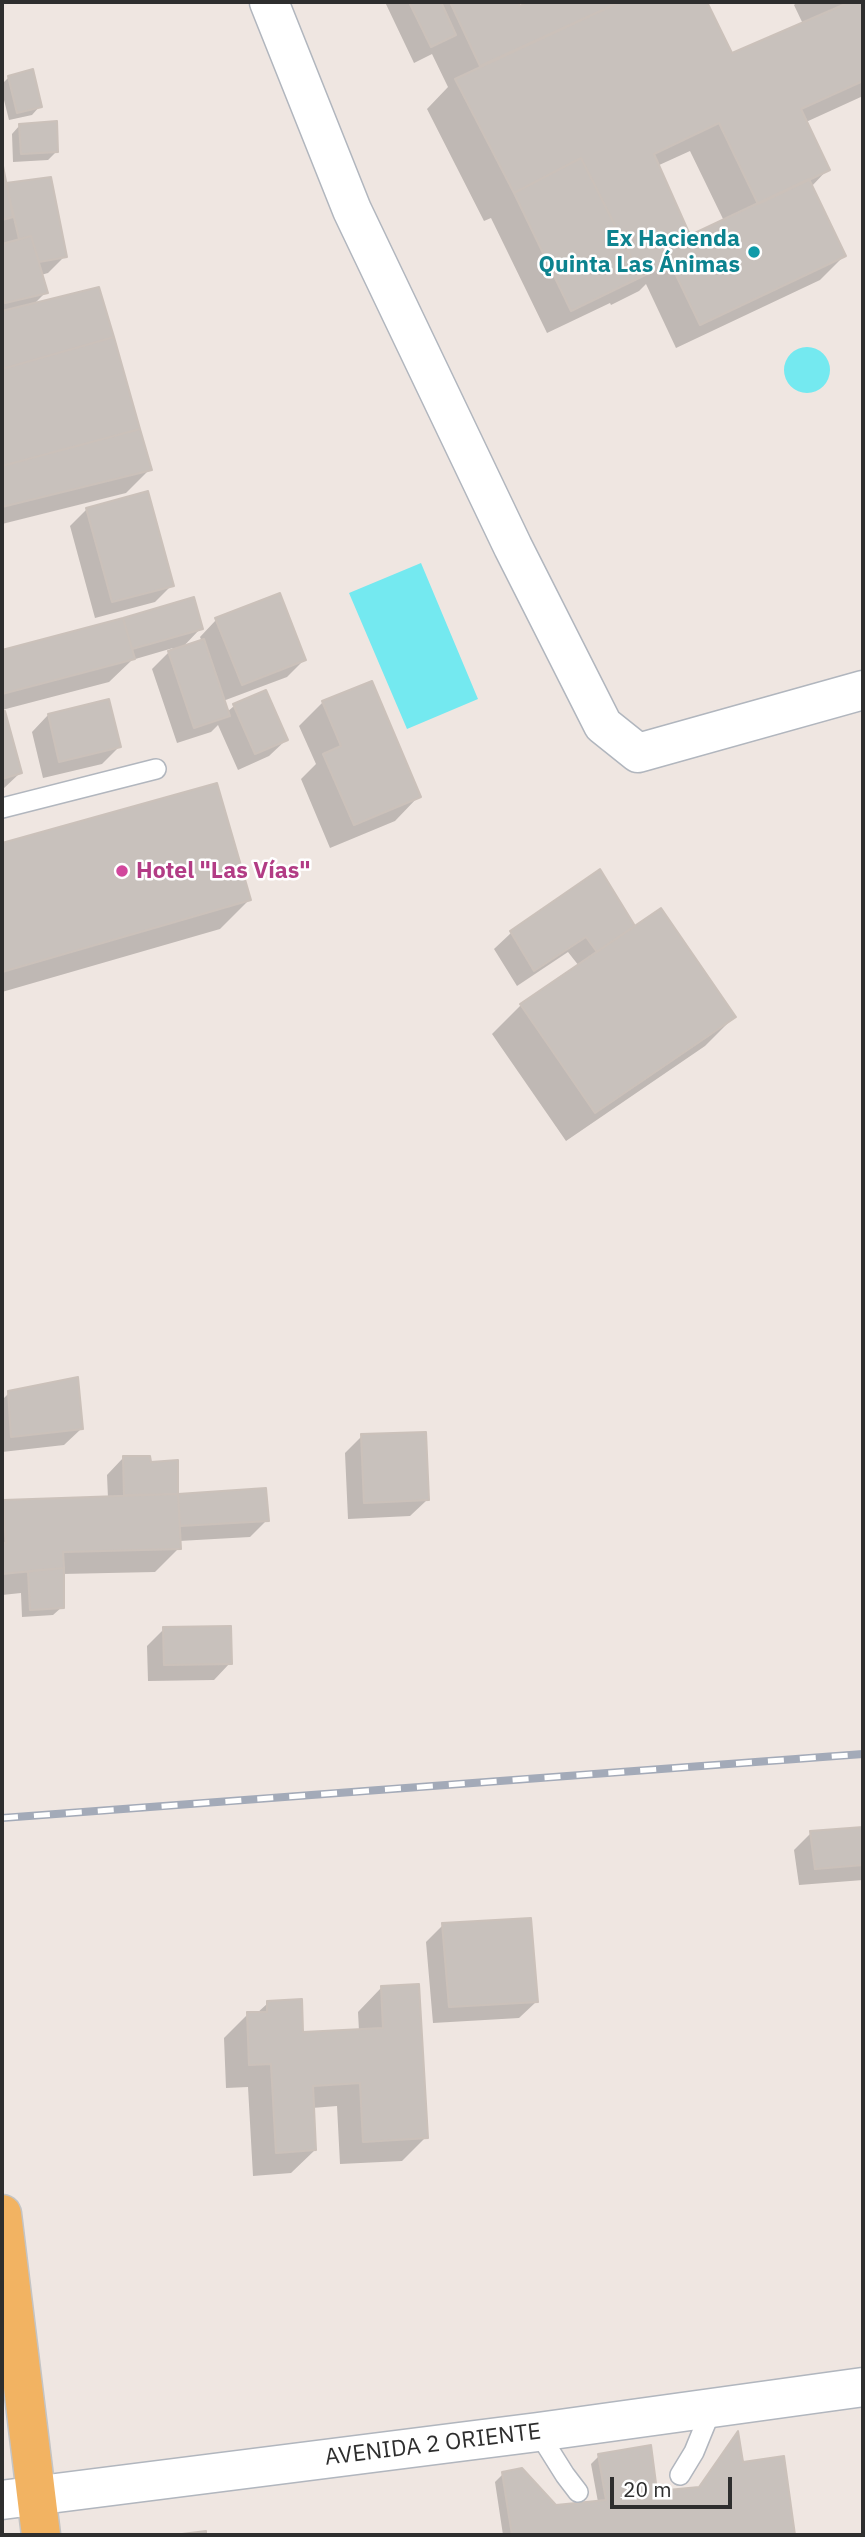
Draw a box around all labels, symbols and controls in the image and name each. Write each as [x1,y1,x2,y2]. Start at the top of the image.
place label: Ex Hacienda Quinta Las Ánimas [539,225,740,279]
marker: Ex Hacienda Quinta Las Ánimas [746,244,762,260]
place label: Hotel "Las Vías" [136,857,311,885]
marker: Hotel "Las Vías" [114,863,130,879]
street label: AVENIDA 2 ORIENTE [323,2418,543,2472]
scale bar [613,2464,736,2508]
text: 20 m [623,2475,672,2503]

